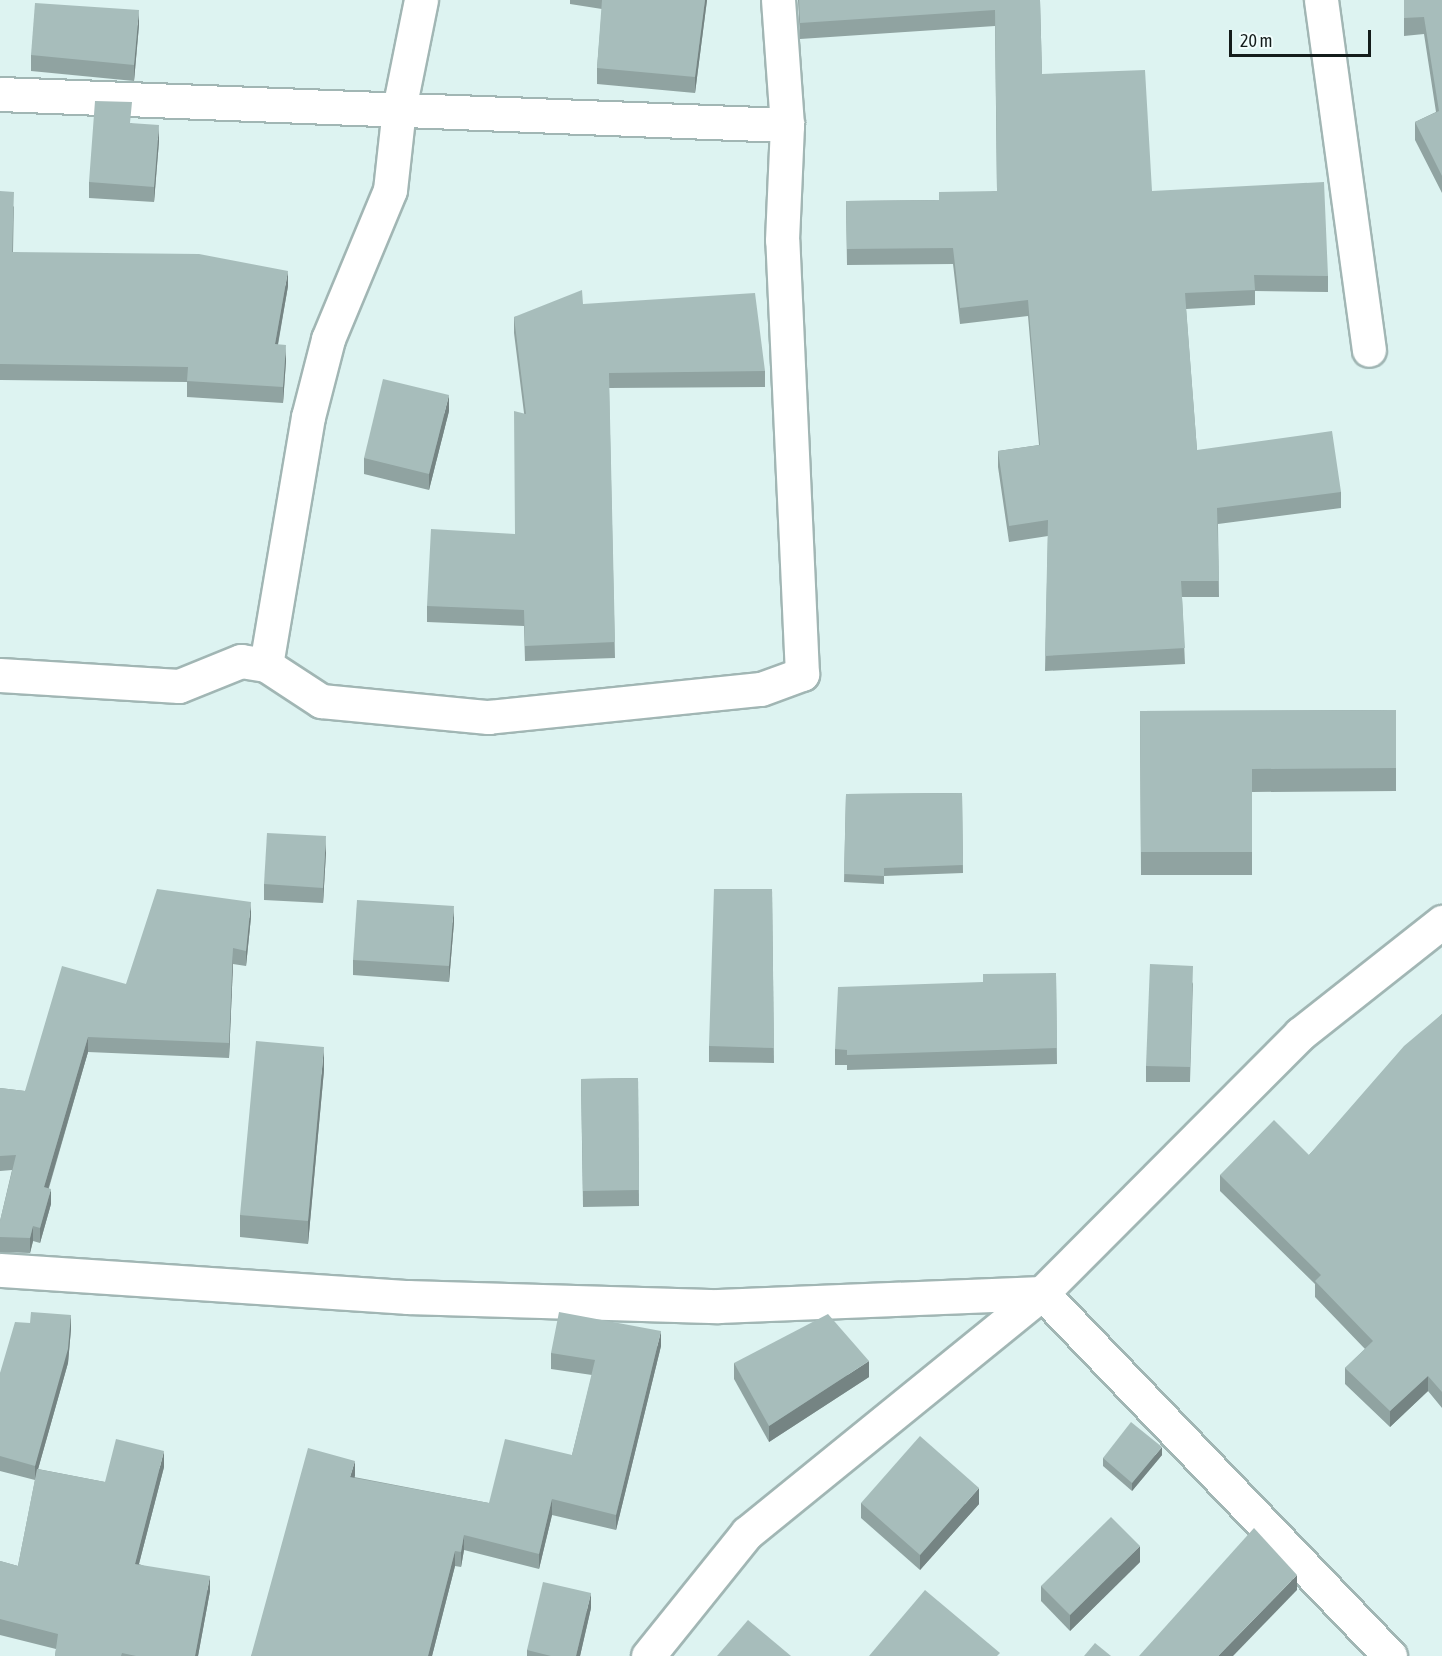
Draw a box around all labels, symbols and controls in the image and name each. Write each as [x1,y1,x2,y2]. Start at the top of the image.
scale bar [1232,18,1374,56]
text: 20 m [1240,30,1272,51]

